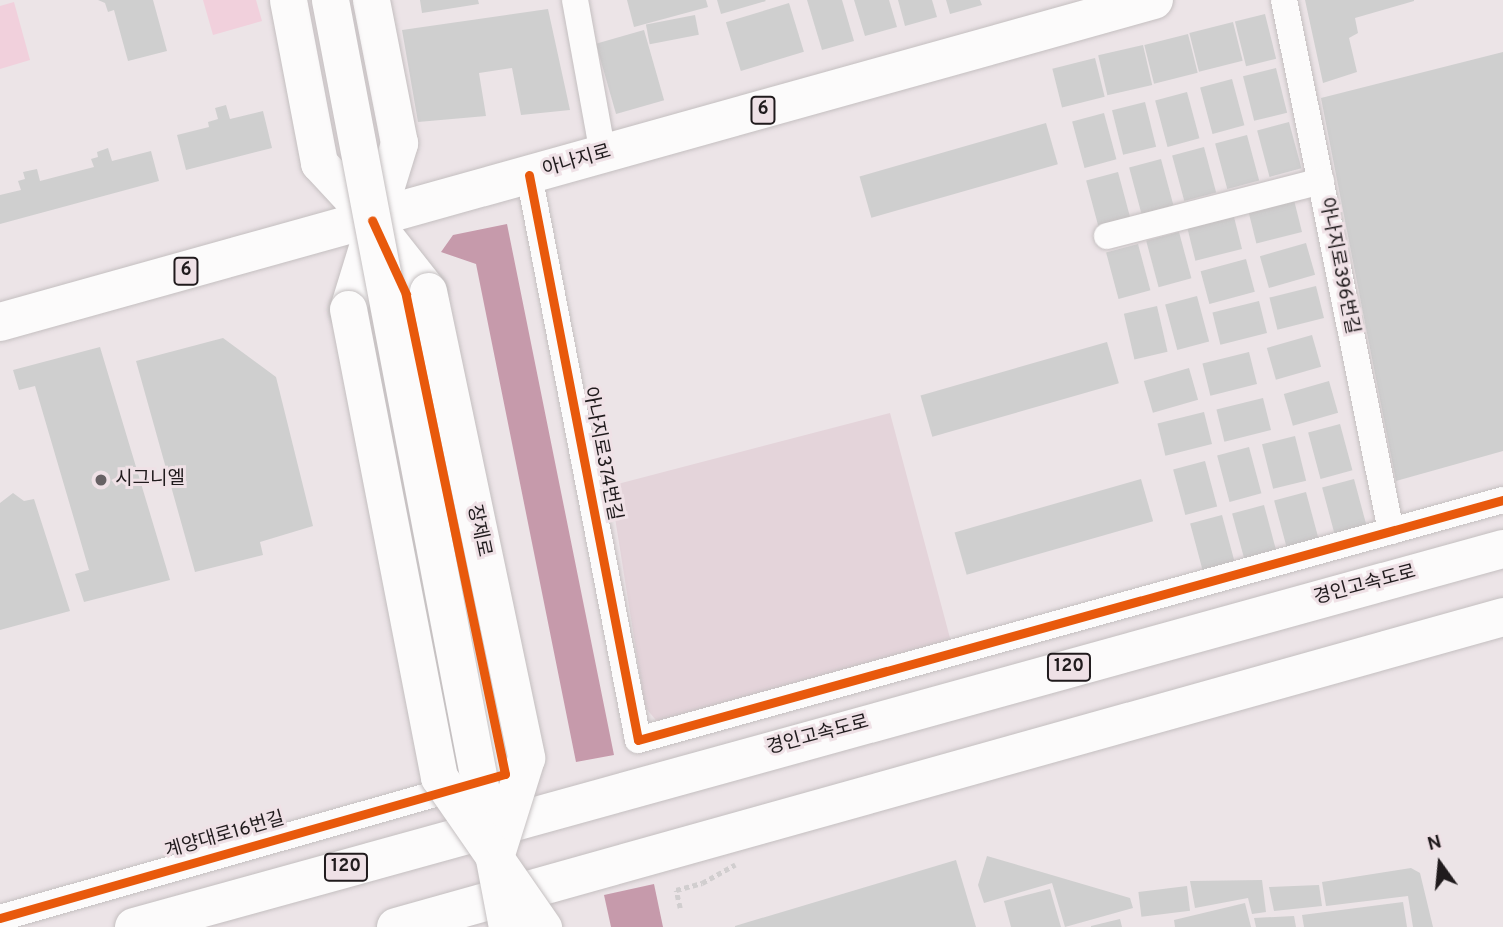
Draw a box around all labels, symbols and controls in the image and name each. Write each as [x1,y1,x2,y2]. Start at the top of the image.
road number: 6 [749,96,777,124]
street label: 아나지로 [540,141,614,183]
street label: 아나지로396번길 [1314,196,1362,336]
road number: 6 [172,256,200,286]
street label: 아나지로374번길 [577,385,625,523]
place label: 시그니엘 [115,469,185,491]
marker: 시그니엘 [93,472,109,488]
street label: 장제로 [461,503,495,559]
street label: 경인고속도로 [1311,561,1419,611]
road number: 120 [1046,652,1092,682]
street label: 경인고속도로 [764,711,872,761]
street label: 계양대로16번길 [163,808,287,864]
north arrow [1405,829,1475,899]
text: N [1425,830,1444,857]
road number: 120 [323,852,369,882]

